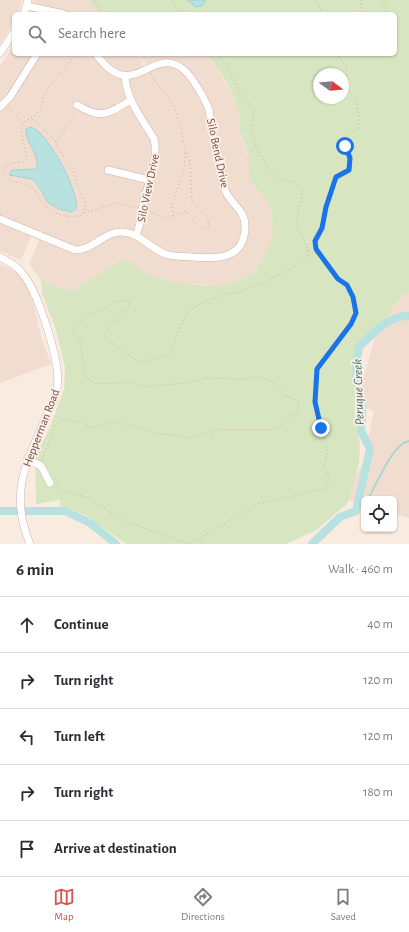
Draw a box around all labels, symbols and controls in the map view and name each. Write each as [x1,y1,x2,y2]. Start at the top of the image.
search box [12,12,397,56]
icon: search [26,23,48,45]
text: Search here [58,26,126,41]
north arrow [313,68,349,104]
street label: Silo Bend Drive [205,117,231,189]
route start [336,137,354,155]
street label: Silo View Drive [135,153,161,223]
water label: Peruque Creek [351,359,367,425]
street label: Hepperman Road [21,387,61,469]
route end [312,419,330,437]
map controls [361,496,397,532]
button: locate [361,496,397,532]
text: 6 min [16,561,54,578]
text: Walk · 460 m [328,563,393,576]
icon: ahead [16,614,38,636]
text: Continue [54,617,109,632]
text: 40 m [367,618,393,631]
icon: right [16,670,38,692]
text: Turn right [54,673,113,688]
text: 120 m [363,674,393,687]
icon: left [16,726,38,748]
text: Turn left [54,729,105,744]
text: 120 m [363,730,393,743]
icon: right [16,782,38,804]
text: Turn right [54,785,113,800]
text: 180 m [363,786,393,799]
icon: arrive [16,838,38,860]
text: Arrive at destination [54,841,177,856]
tab: Map [53,886,75,923]
tab: Directions [181,886,225,923]
tab: Saved [331,886,356,923]

